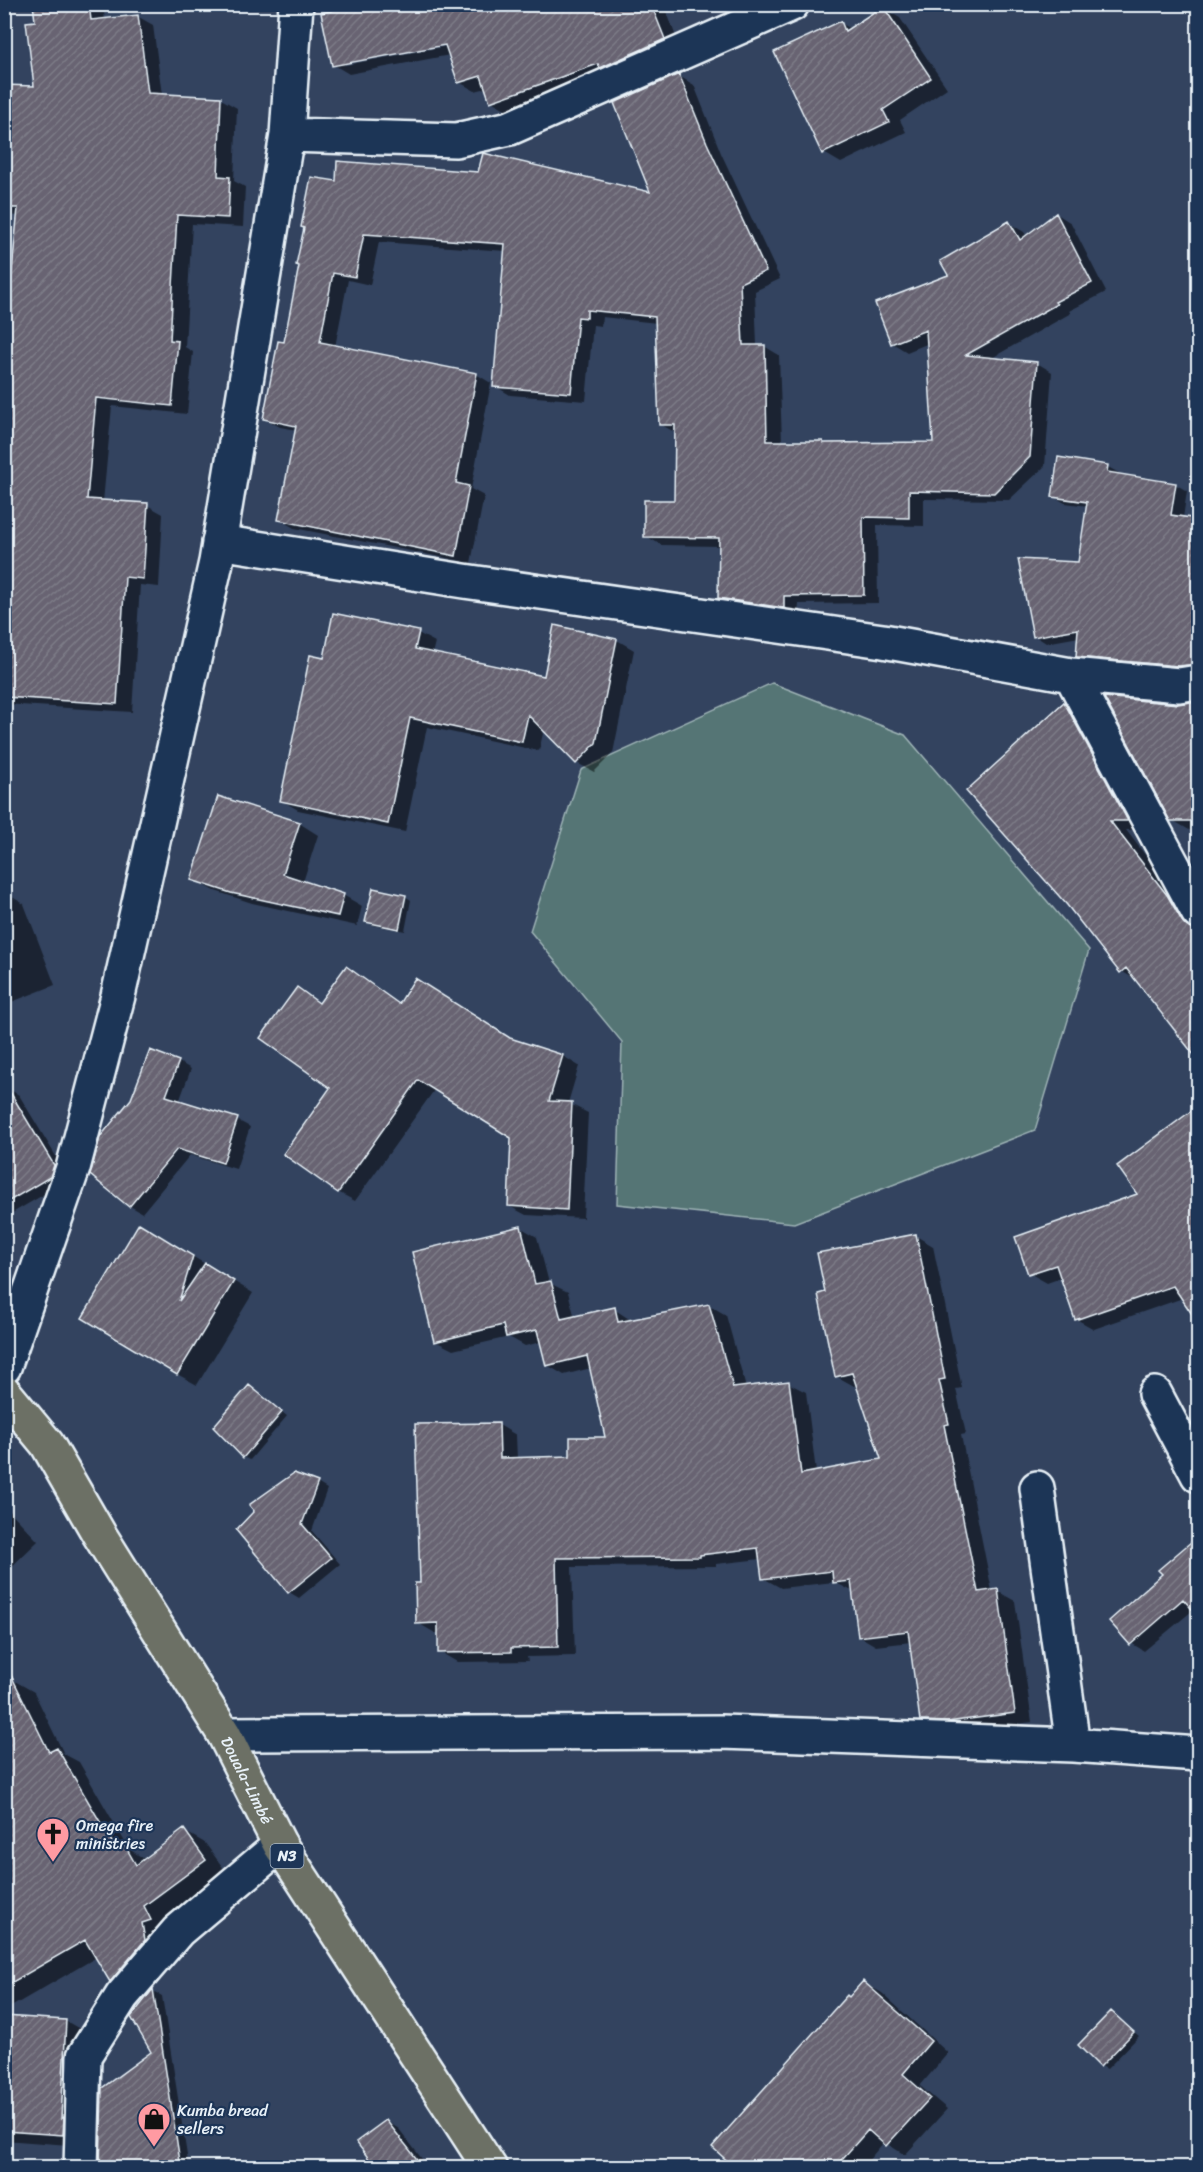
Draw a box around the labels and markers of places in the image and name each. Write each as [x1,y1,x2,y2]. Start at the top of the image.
place label: Omega fire ministries [76,1811,154,1858]
church icon: Omega fire ministries [35,1816,71,1863]
place label: Kumba bread sellers [176,2096,269,2143]
shop icon: Kumba bread sellers [136,2101,172,2148]

